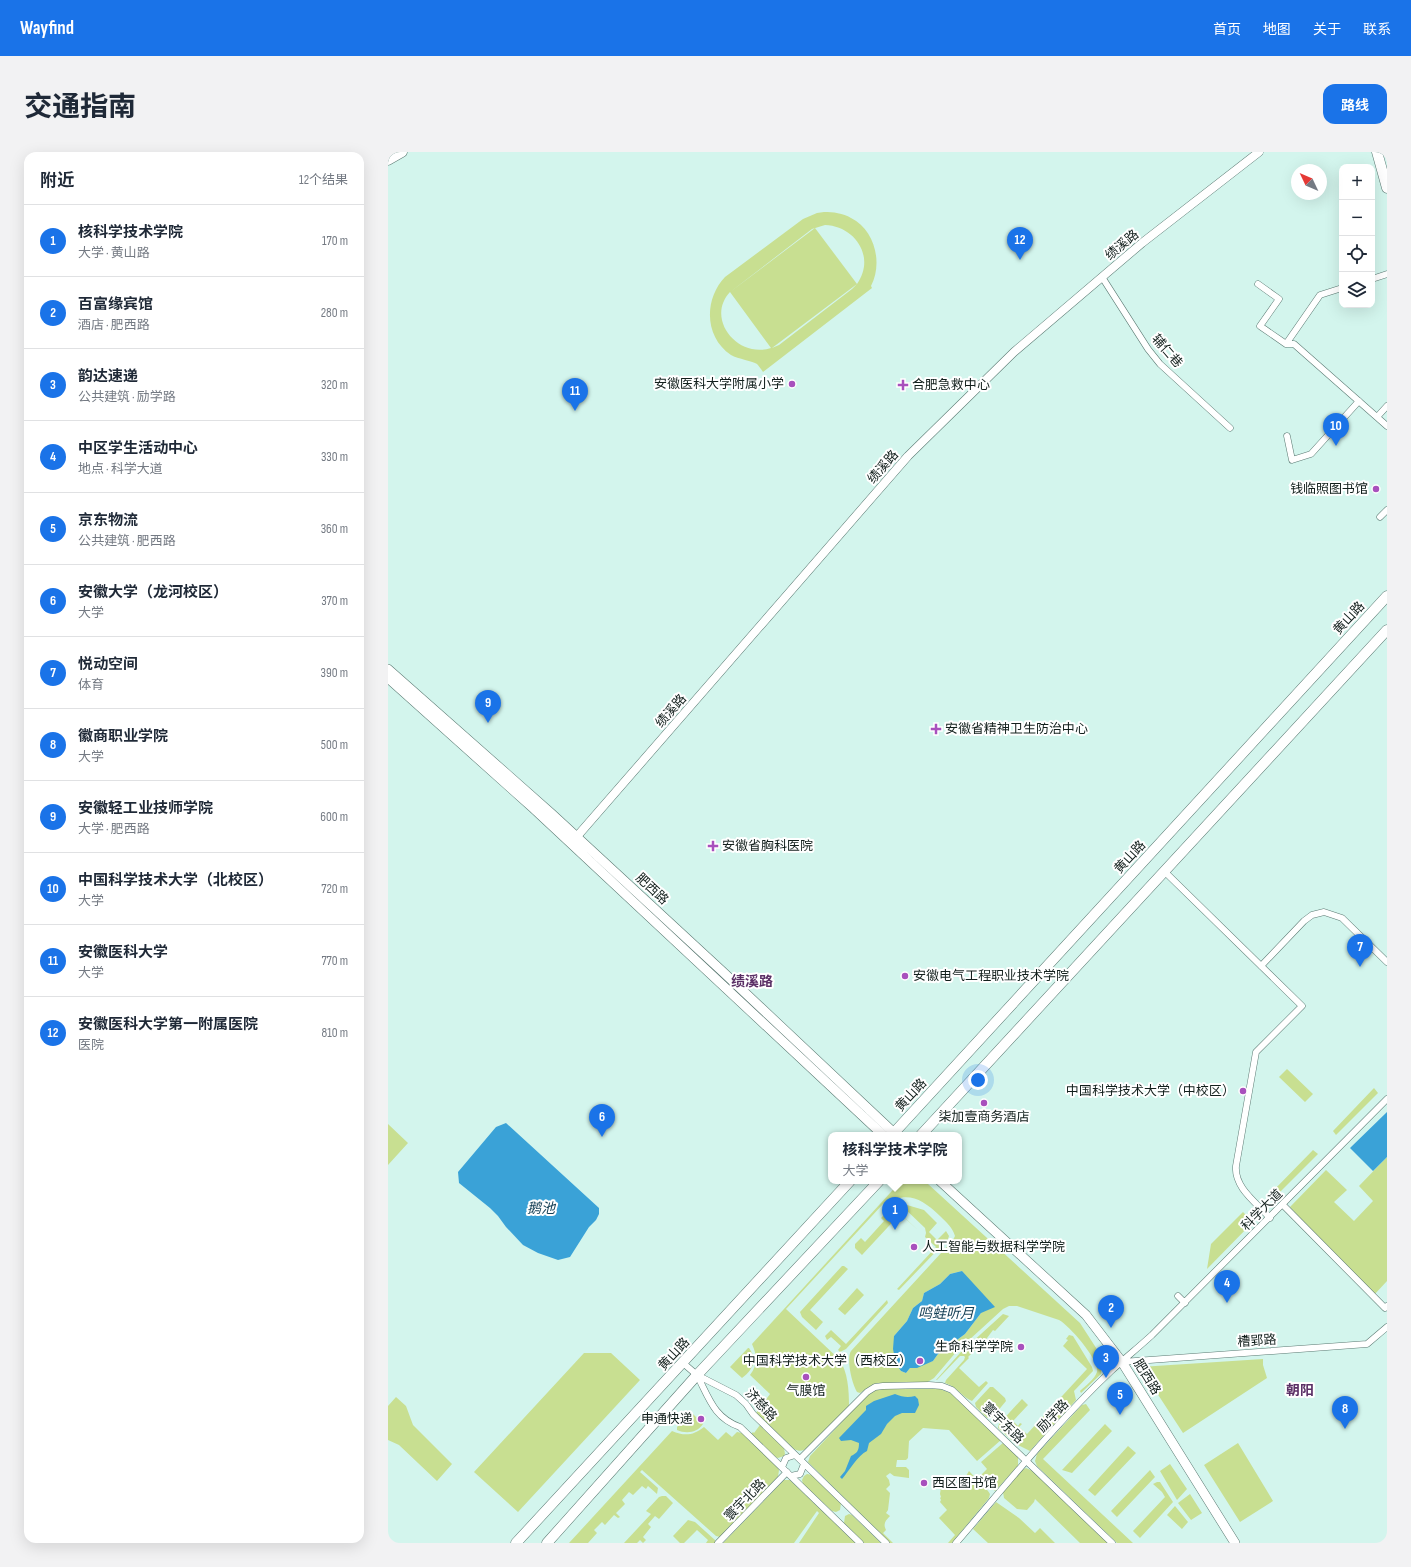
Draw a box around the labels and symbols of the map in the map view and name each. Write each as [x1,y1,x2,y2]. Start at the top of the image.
north arrow [1291,164,1327,200]
street label: 绩溪路 [1102,226,1142,264]
pin: 12 [1007,227,1033,260]
street label: 辅仁巷 [1148,331,1186,371]
place label: 安徽医科大学附属小学 [654,376,784,392]
place label: 合肥急救中心 [912,377,990,393]
pin: 11 [562,378,588,411]
marker: 安徽医科大学附属小学 [787,379,797,389]
marker: 合肥急救中心 [897,379,909,391]
pin: 10 [1323,413,1349,446]
street label: 绩溪路 [864,447,902,487]
place label: 钱临照图书馆 [1290,481,1368,497]
marker: 钱临照图书馆 [1371,484,1381,494]
street label: 黄山路 [1330,598,1368,638]
pin: 9 [475,690,501,723]
street label: 绩溪路 [652,691,690,731]
place label: 安徽省精神卫生防治中心 [945,721,1088,737]
marker: 安徽省精神卫生防治中心 [930,723,942,735]
street label: 黄山路 [1111,837,1149,877]
place label: 安徽省胸科医院 [722,838,813,854]
marker: 安徽省胸科医院 [707,840,719,852]
street label: 肥西路 [632,870,672,908]
pin: 7 [1347,934,1373,967]
place label: 安徽电气工程职业技术学院 [913,968,1069,984]
marker: 安徽电气工程职业技术学院 [900,971,910,981]
district label: 绩溪路 [731,973,773,990]
your location [968,1070,988,1090]
street label: 黄山路 [892,1075,930,1115]
place label: 中国科学技术大学（中校区） [1066,1083,1235,1099]
marker: 中国科学技术大学（中校区） [1238,1086,1248,1096]
marker: 柒加壹商务酒店 [979,1098,989,1108]
pin: 6 [589,1104,615,1137]
place label: 柒加壹商务酒店 [938,1109,1030,1125]
street label: 科学大道 [1238,1186,1286,1234]
pin: 1 [882,1197,908,1230]
water label: 鹅池 [527,1200,557,1217]
place label: 人工智能与数据科学学院 [922,1239,1065,1255]
marker: 人工智能与数据科学学院 [909,1242,919,1252]
pin: 4 [1214,1270,1240,1303]
pin: 2 [1098,1295,1124,1328]
water label: 鸣蛙听月 [918,1305,975,1322]
street label: 槽郢路 [1237,1332,1277,1350]
street label: 黄山路 [655,1334,693,1374]
place label: 生命科学学院 [935,1339,1013,1355]
marker: 生命科学学院 [1016,1342,1026,1352]
pin: 3 [1093,1345,1119,1378]
place label: 中国科学技术大学（西校区） [743,1353,912,1369]
marker: 中国科学技术大学（西校区） [915,1356,925,1366]
street label: 肥西路 [1130,1356,1164,1398]
marker: 气膜馆 [801,1372,811,1382]
pin: 5 [1107,1382,1133,1415]
district label: 朝阳 [1286,1382,1314,1399]
place label: 气膜馆 [786,1383,826,1399]
street label: 济慈路 [742,1385,780,1425]
street label: 励学路 [1034,1396,1072,1436]
pin: 8 [1332,1396,1358,1429]
street label: 寰宇东路 [979,1399,1027,1447]
place label: 申通快递 [641,1411,693,1427]
marker: 申通快递 [696,1414,706,1424]
place label: 西区图书馆 [932,1475,997,1491]
street label: 寰宇北路 [721,1476,769,1524]
marker: 西区图书馆 [919,1478,929,1488]

